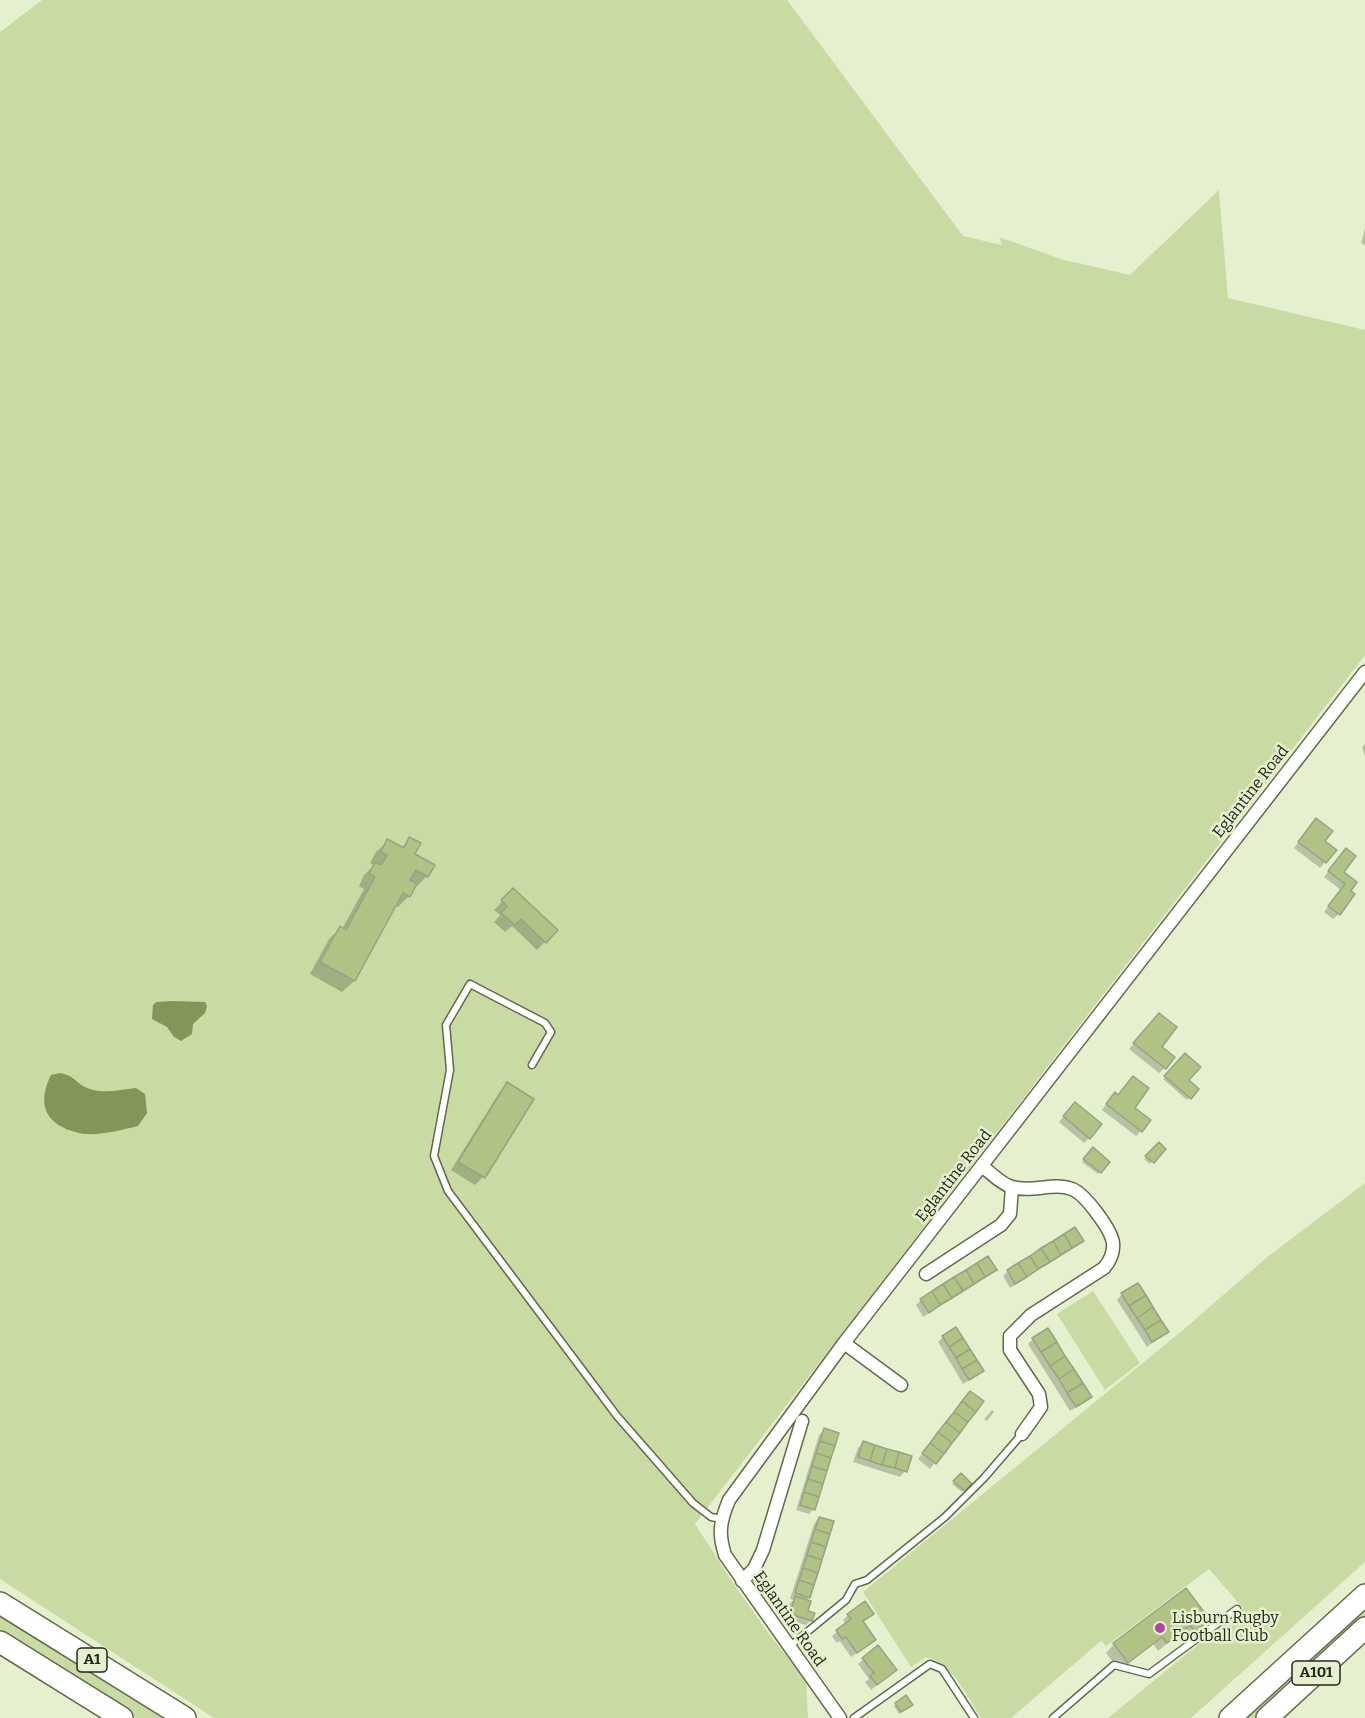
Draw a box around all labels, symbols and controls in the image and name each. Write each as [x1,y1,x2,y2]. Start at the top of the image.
street label: Eglantine Road [1209,742,1293,842]
street label: Eglantine Road [912,1126,996,1226]
street label: Eglantine Road [749,1568,829,1670]
place label: Lisburn Rugby Football Club [1172,1609,1279,1647]
marker: Lisburn Rugby Football Club [1153,1621,1167,1635]
road number: A1 [77,1648,107,1672]
road number: A101 [1292,1661,1340,1685]

